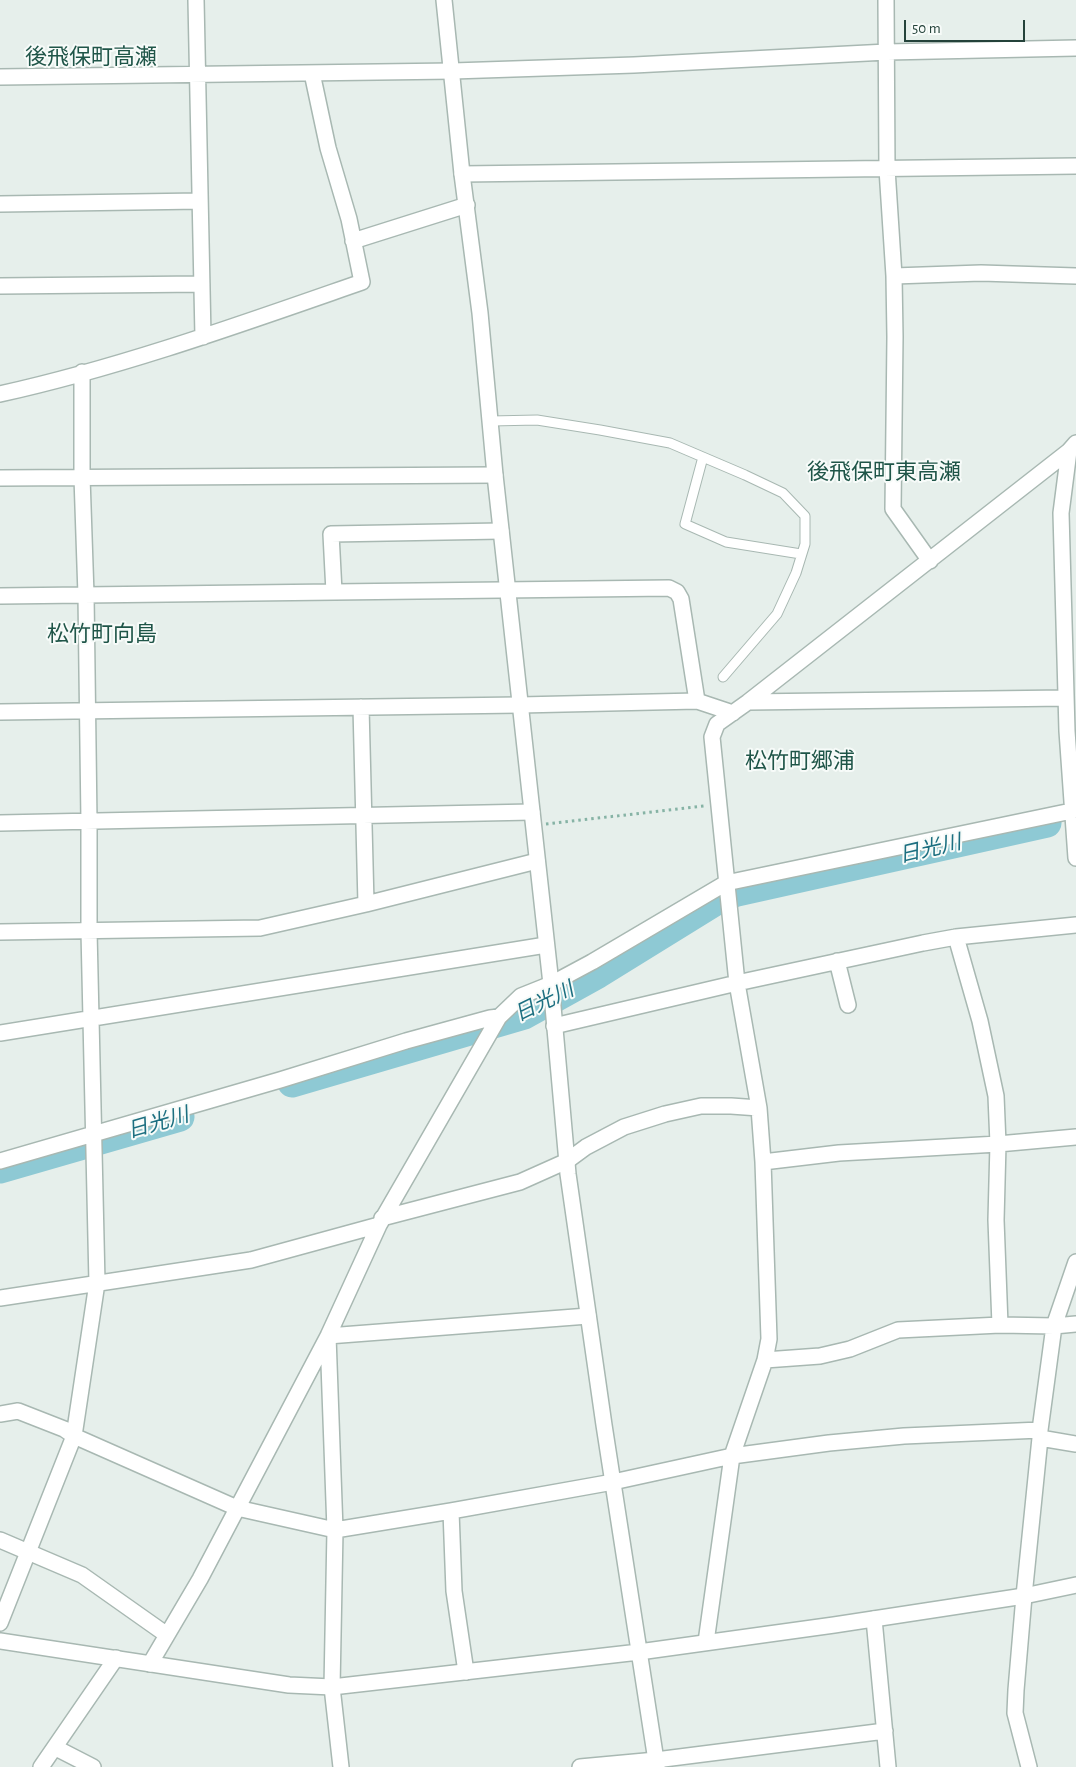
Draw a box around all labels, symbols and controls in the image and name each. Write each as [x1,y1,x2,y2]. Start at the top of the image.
scale bar [906,10,1027,42]
text: 50 m [912,21,941,36]
district label: 後飛保町高瀬 [25,44,157,70]
district label: 後飛保町東高瀬 [807,459,961,485]
district label: 松竹町向島 [47,621,157,647]
district label: 松竹町郷浦 [745,748,855,774]
water label: 日光川 [896,830,964,868]
water label: 日光川 [510,977,578,1027]
water label: 日光川 [124,1102,192,1144]

